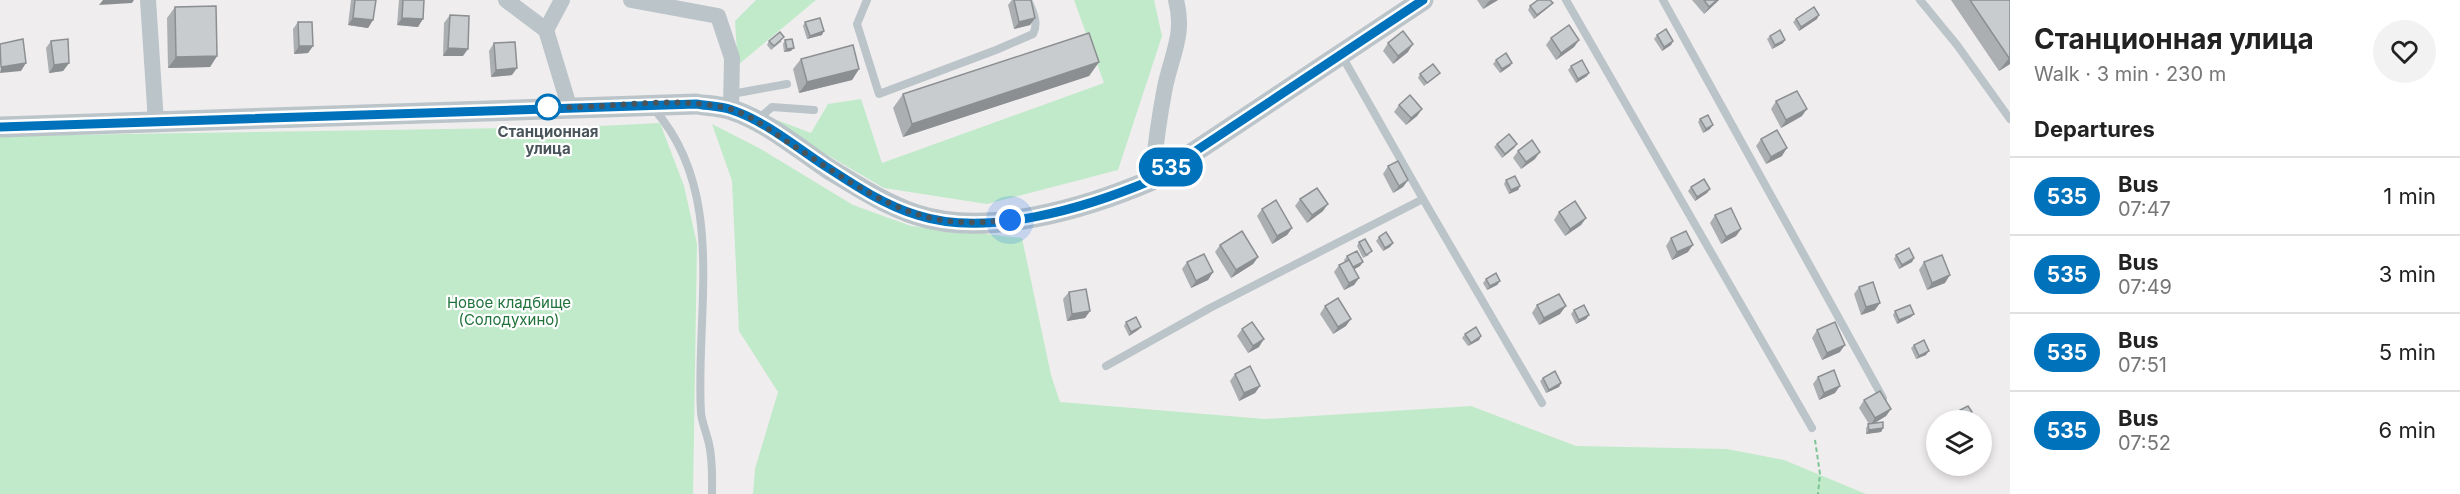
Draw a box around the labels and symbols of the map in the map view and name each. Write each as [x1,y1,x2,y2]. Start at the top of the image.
marker: Станционная улица [535,94,561,120]
place label: Станционная улица [497,122,599,158]
line badge: 535 [1136,148,1206,186]
your location [995,205,1025,235]
park label: Новое кладбище (Солодухино) [447,293,571,329]

